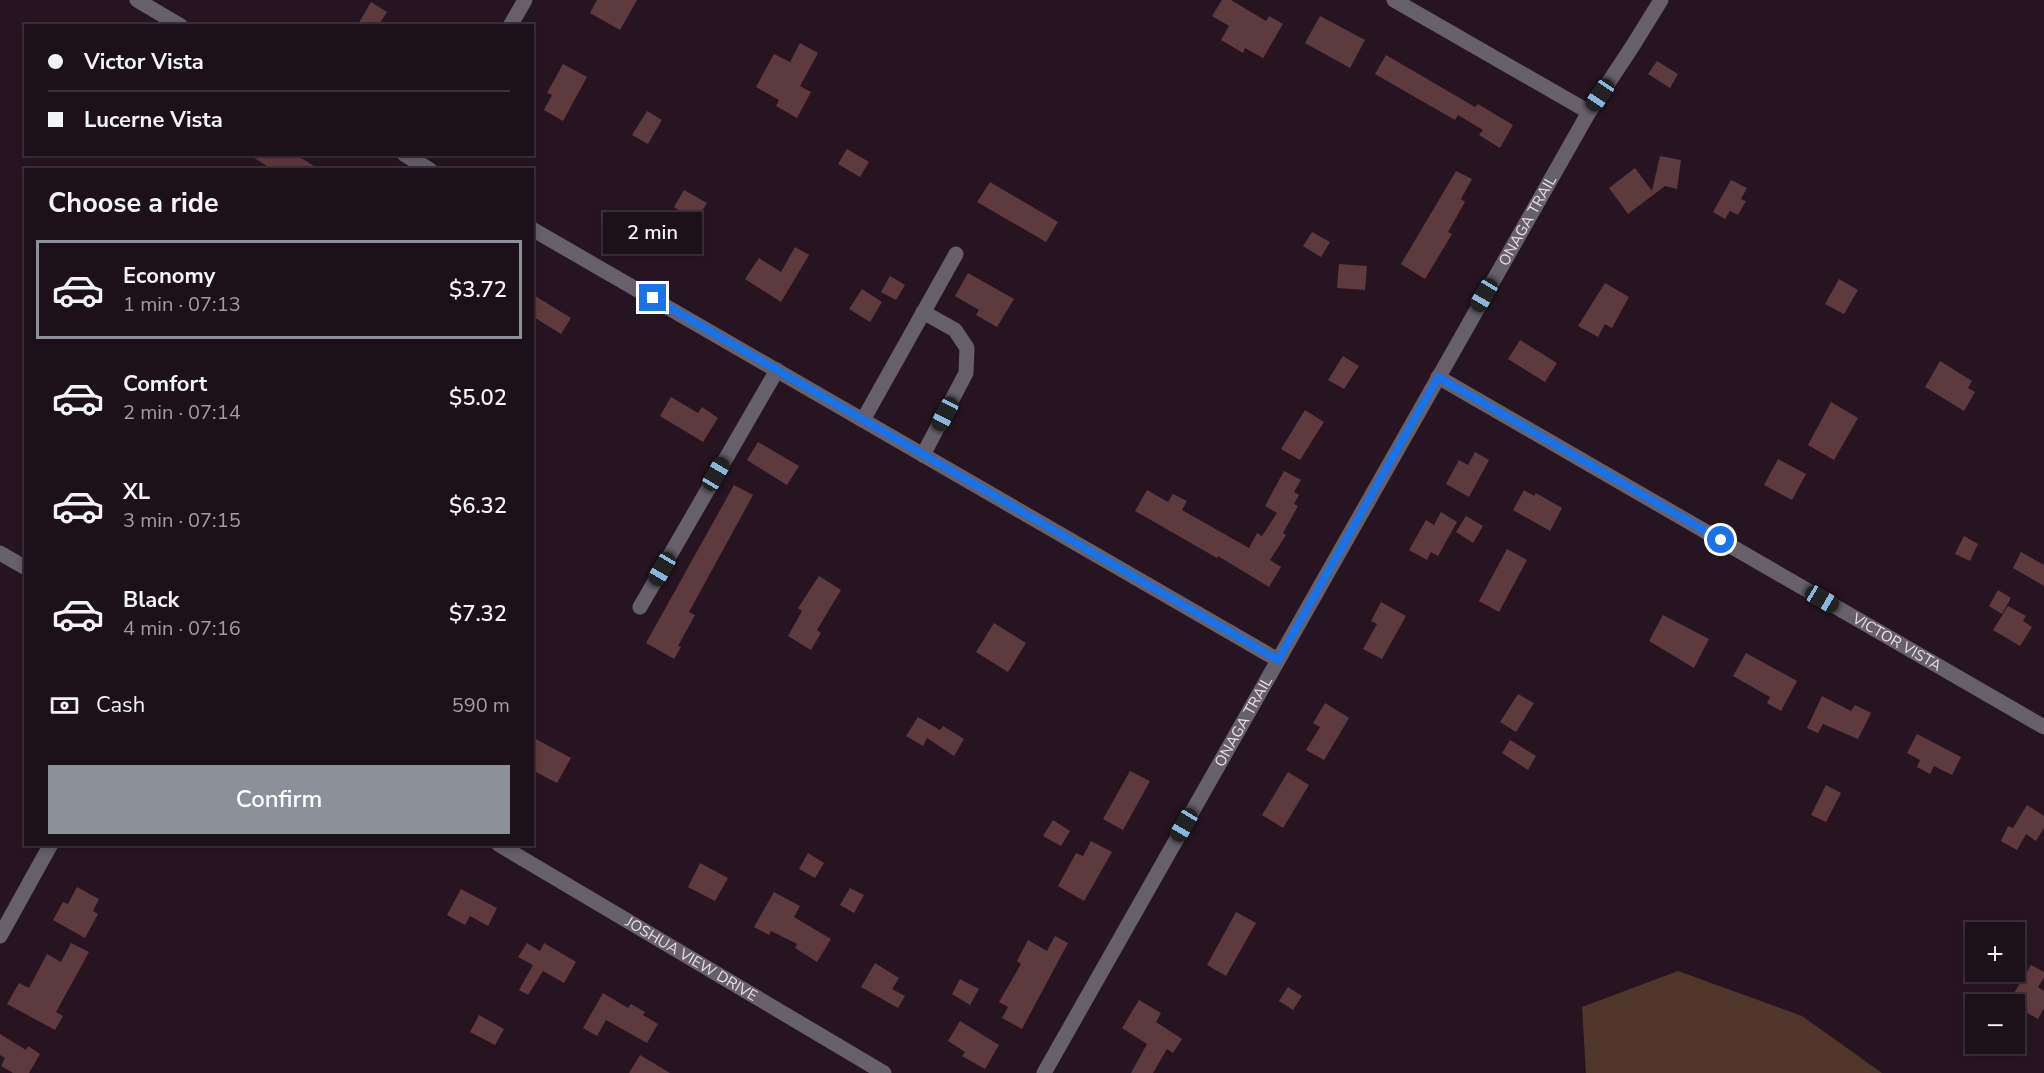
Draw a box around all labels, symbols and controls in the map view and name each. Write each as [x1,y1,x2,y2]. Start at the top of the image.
text: Victor Vista [84,47,204,77]
car [1582,75,1618,115]
text: Lucerne Vista [84,105,223,135]
street label: ONAGA TRAIL [1494,172,1561,269]
text: Choose a ride [48,185,219,222]
callout: 2 min [604,211,702,253]
text: 2 min [627,219,678,246]
text: Economy [123,261,215,291]
icon: car [51,263,105,317]
text: $3.72 [449,275,507,305]
car [1467,275,1501,315]
route end [639,284,666,311]
text: 1 min · 07:13 [123,291,241,318]
text: Comfort [123,369,207,399]
icon: car [51,371,105,425]
text: $5.02 [449,383,507,413]
car [929,394,961,434]
text: 2 min · 07:14 [123,399,241,426]
car [699,454,733,494]
text: XL [123,477,150,507]
icon: car [51,479,105,533]
text: $6.32 [449,491,507,521]
text: 3 min · 07:15 [123,507,241,534]
route start [1707,526,1734,553]
car [645,549,679,589]
car [1802,582,1842,616]
text: Black [123,585,179,615]
icon: car [51,587,105,641]
text: $7.32 [449,599,507,629]
street label: VICTOR VISTA [1848,608,1945,676]
text: 4 min · 07:16 [123,615,241,642]
street label: ONAGA TRAIL [1210,673,1277,770]
icon: cash [48,689,81,722]
text: Cash [96,690,145,720]
text: 590 m [452,692,510,719]
button: Confirm [48,765,510,834]
car [1167,805,1201,845]
street label: JOSHUA VIEW DRIVE [621,911,761,1006]
map controls [1965,922,2025,1054]
button: + [1965,922,2025,982]
button: − [1965,994,2025,1054]

